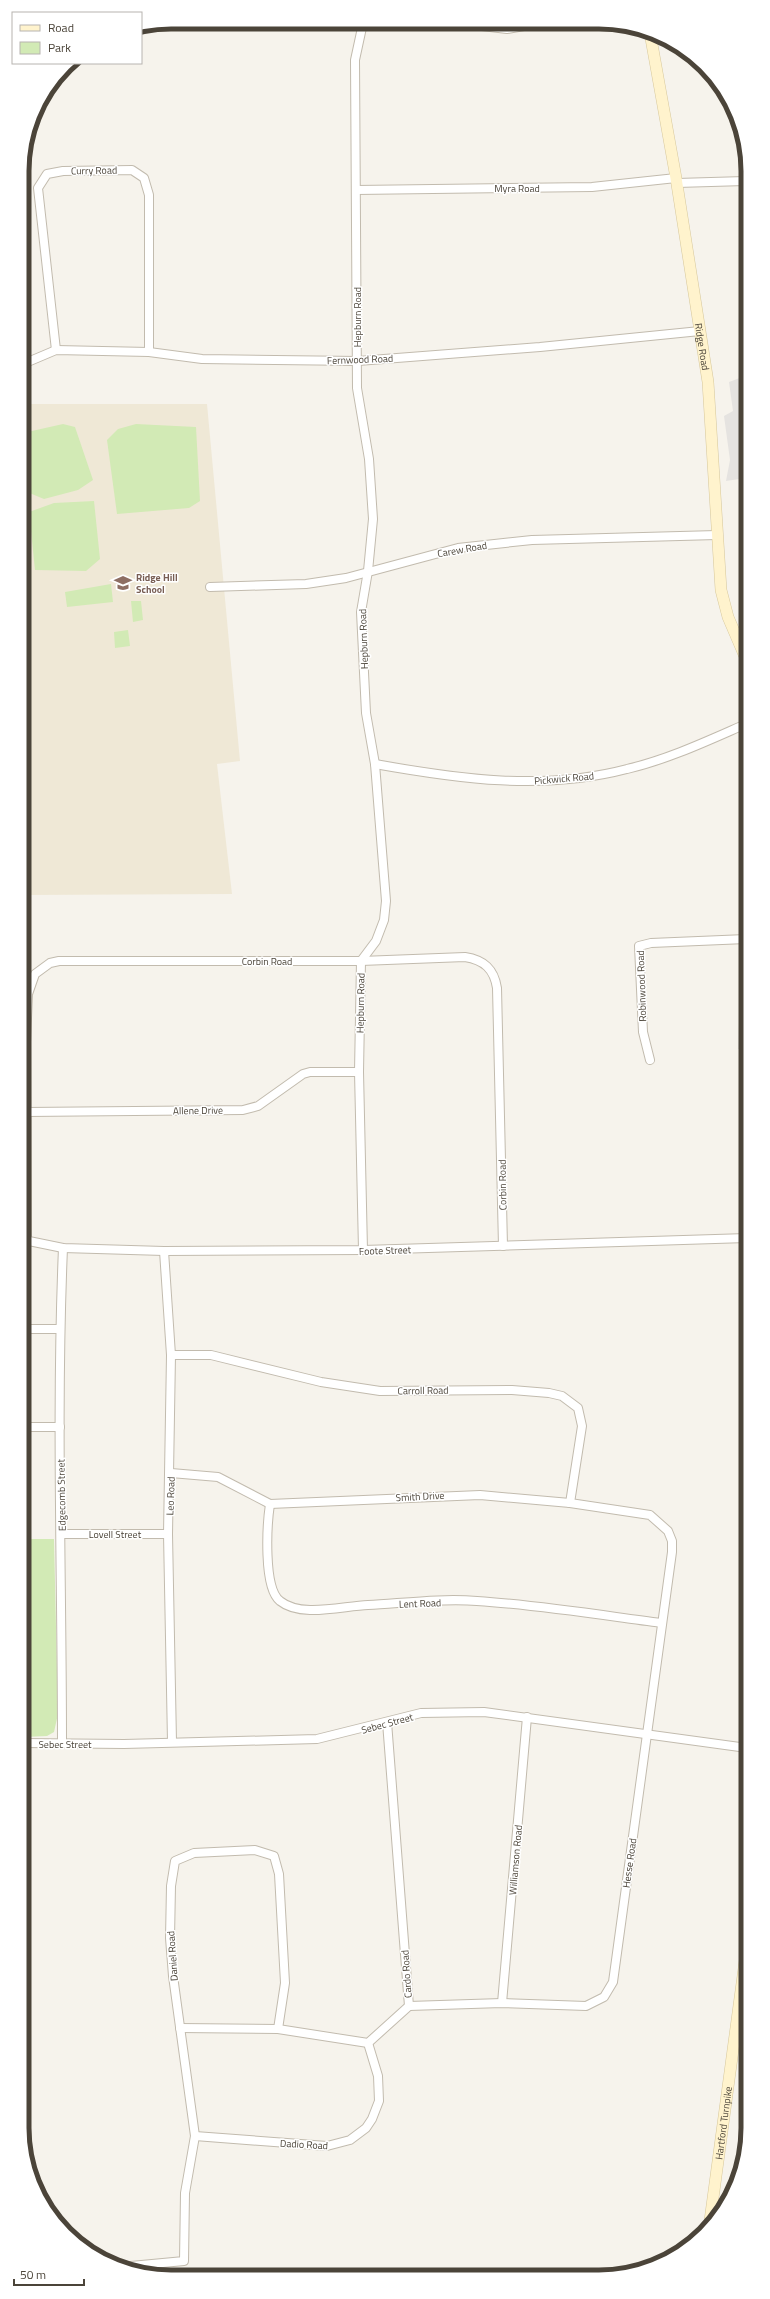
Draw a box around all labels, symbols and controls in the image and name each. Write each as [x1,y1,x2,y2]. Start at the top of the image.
legend [12,12,142,64]
text: Road [48,18,74,37]
text: Park [48,38,71,57]
street label: Curry Road [71,163,117,178]
street label: Myra Road [494,181,540,196]
street label: Hepburn Road [350,287,365,347]
street label: Ridge Road [691,322,713,371]
street label: Fernwood Road [327,351,393,368]
street label: Carew Road [436,538,488,561]
place label: Ridge Hill School [136,570,178,597]
school or university icon: Ridge Hill School [113,573,133,593]
street label: Hepburn Road [355,609,372,669]
street label: Pickwick Road [533,768,595,789]
street label: Robinwood Road [633,950,650,1022]
street label: Corbin Road [242,954,292,969]
street label: Hepburn Road [352,973,369,1033]
street label: Allene Drive [173,1103,223,1118]
street label: Corbin Road [495,1159,510,1210]
street label: Foote Street [359,1242,412,1259]
street label: Carroll Road [397,1383,449,1398]
street label: Edgecomb Street [53,1458,70,1531]
street label: Leo Road [162,1476,179,1516]
street label: Smith Drive [395,1488,445,1505]
street label: Lovell Street [89,1527,142,1542]
street label: Lent Road [399,1595,442,1612]
street label: Sebec Street [360,1709,415,1738]
street label: Sebec Street [38,1737,92,1752]
street label: Williamson Road [505,1824,526,1896]
street label: Hesse Road [619,1837,640,1889]
street label: Daniel Road [163,1930,182,1982]
street label: Cardo Road [397,1949,416,1999]
street label: Hartford Turnpike [711,2085,736,2161]
street label: Dadio Road [280,2136,328,2153]
scale bar [14,2261,84,2287]
text: 50 m [20,2265,46,2284]

